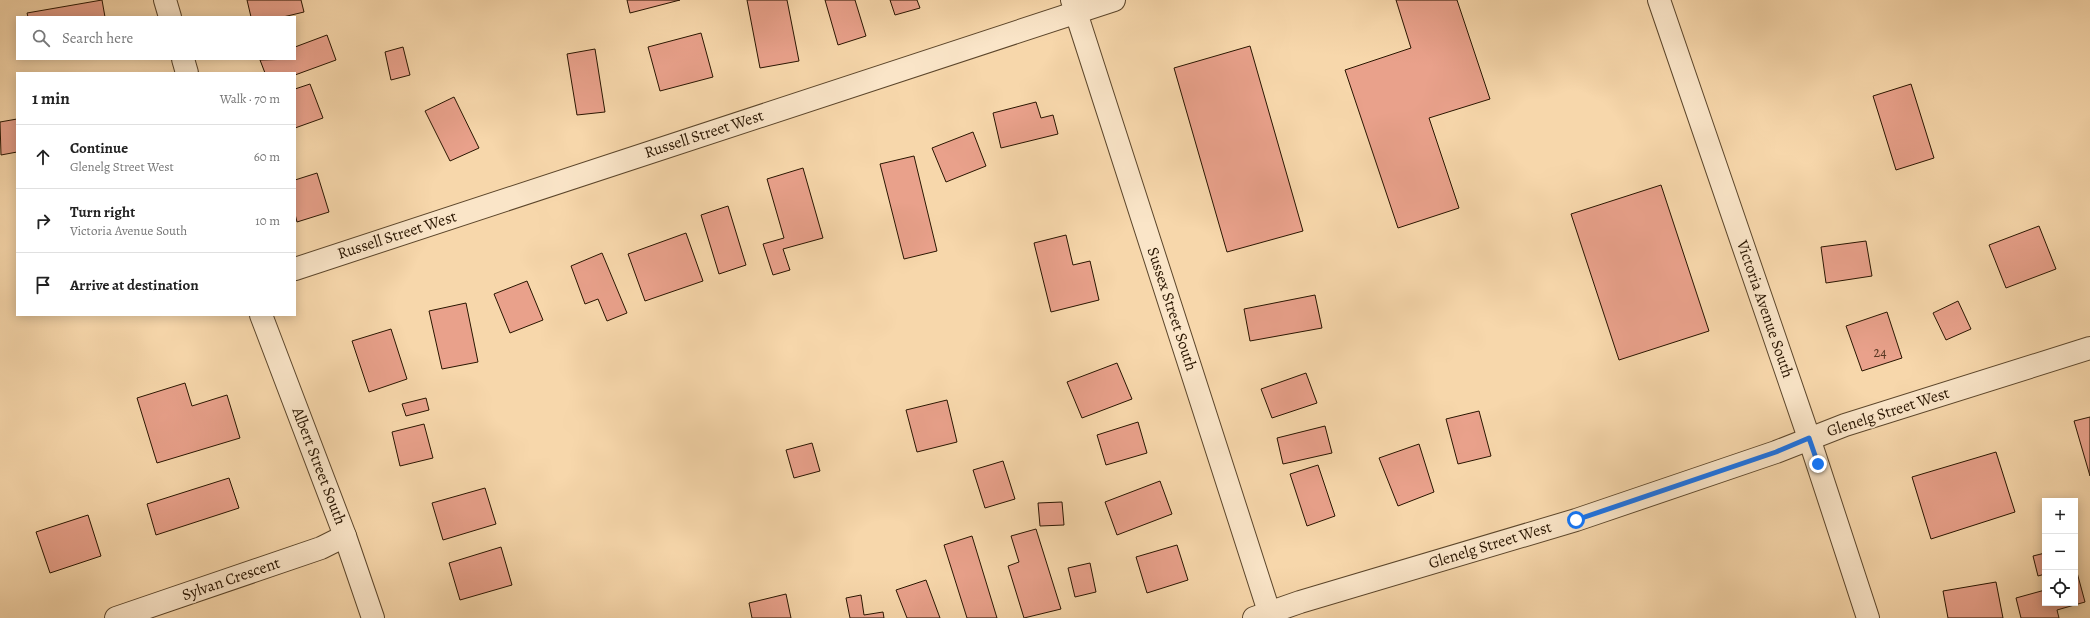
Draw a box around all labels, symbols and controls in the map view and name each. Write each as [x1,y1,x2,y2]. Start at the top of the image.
search box [16,16,296,60]
icon: search [30,27,52,49]
text: Search here [62,28,133,48]
text: 1 min [32,87,70,110]
text: Walk · 70 m [220,90,280,107]
street label: Russell Street West [642,104,766,164]
text: Continue [70,138,128,158]
icon: ahead [32,146,54,168]
text: 60 m [254,148,280,165]
text: Glenelg Street West [70,158,174,175]
text: Turn right [70,202,135,222]
street label: Russell Street West [335,205,459,265]
icon: right [32,210,54,232]
text: 10 m [255,212,280,229]
text: Victoria Avenue South [70,222,187,239]
street label: Victoria Avenue South [1731,236,1799,381]
street label: Sussex Street South [1142,244,1202,374]
icon: arrive [32,274,54,296]
text: Arrive at destination [70,275,199,295]
house number: 24 [1874,343,1887,362]
street label: Glenelg Street West [1824,382,1952,442]
street label: Albert Street South [286,403,352,528]
route end [1809,455,1827,473]
map controls [2042,498,2078,606]
button: + [2042,498,2078,534]
route start [1567,511,1585,529]
street label: Glenelg Street West [1426,516,1554,574]
button: − [2042,534,2078,570]
street label: Sylvan Crescent [179,552,283,606]
button: locate [2042,570,2078,606]

